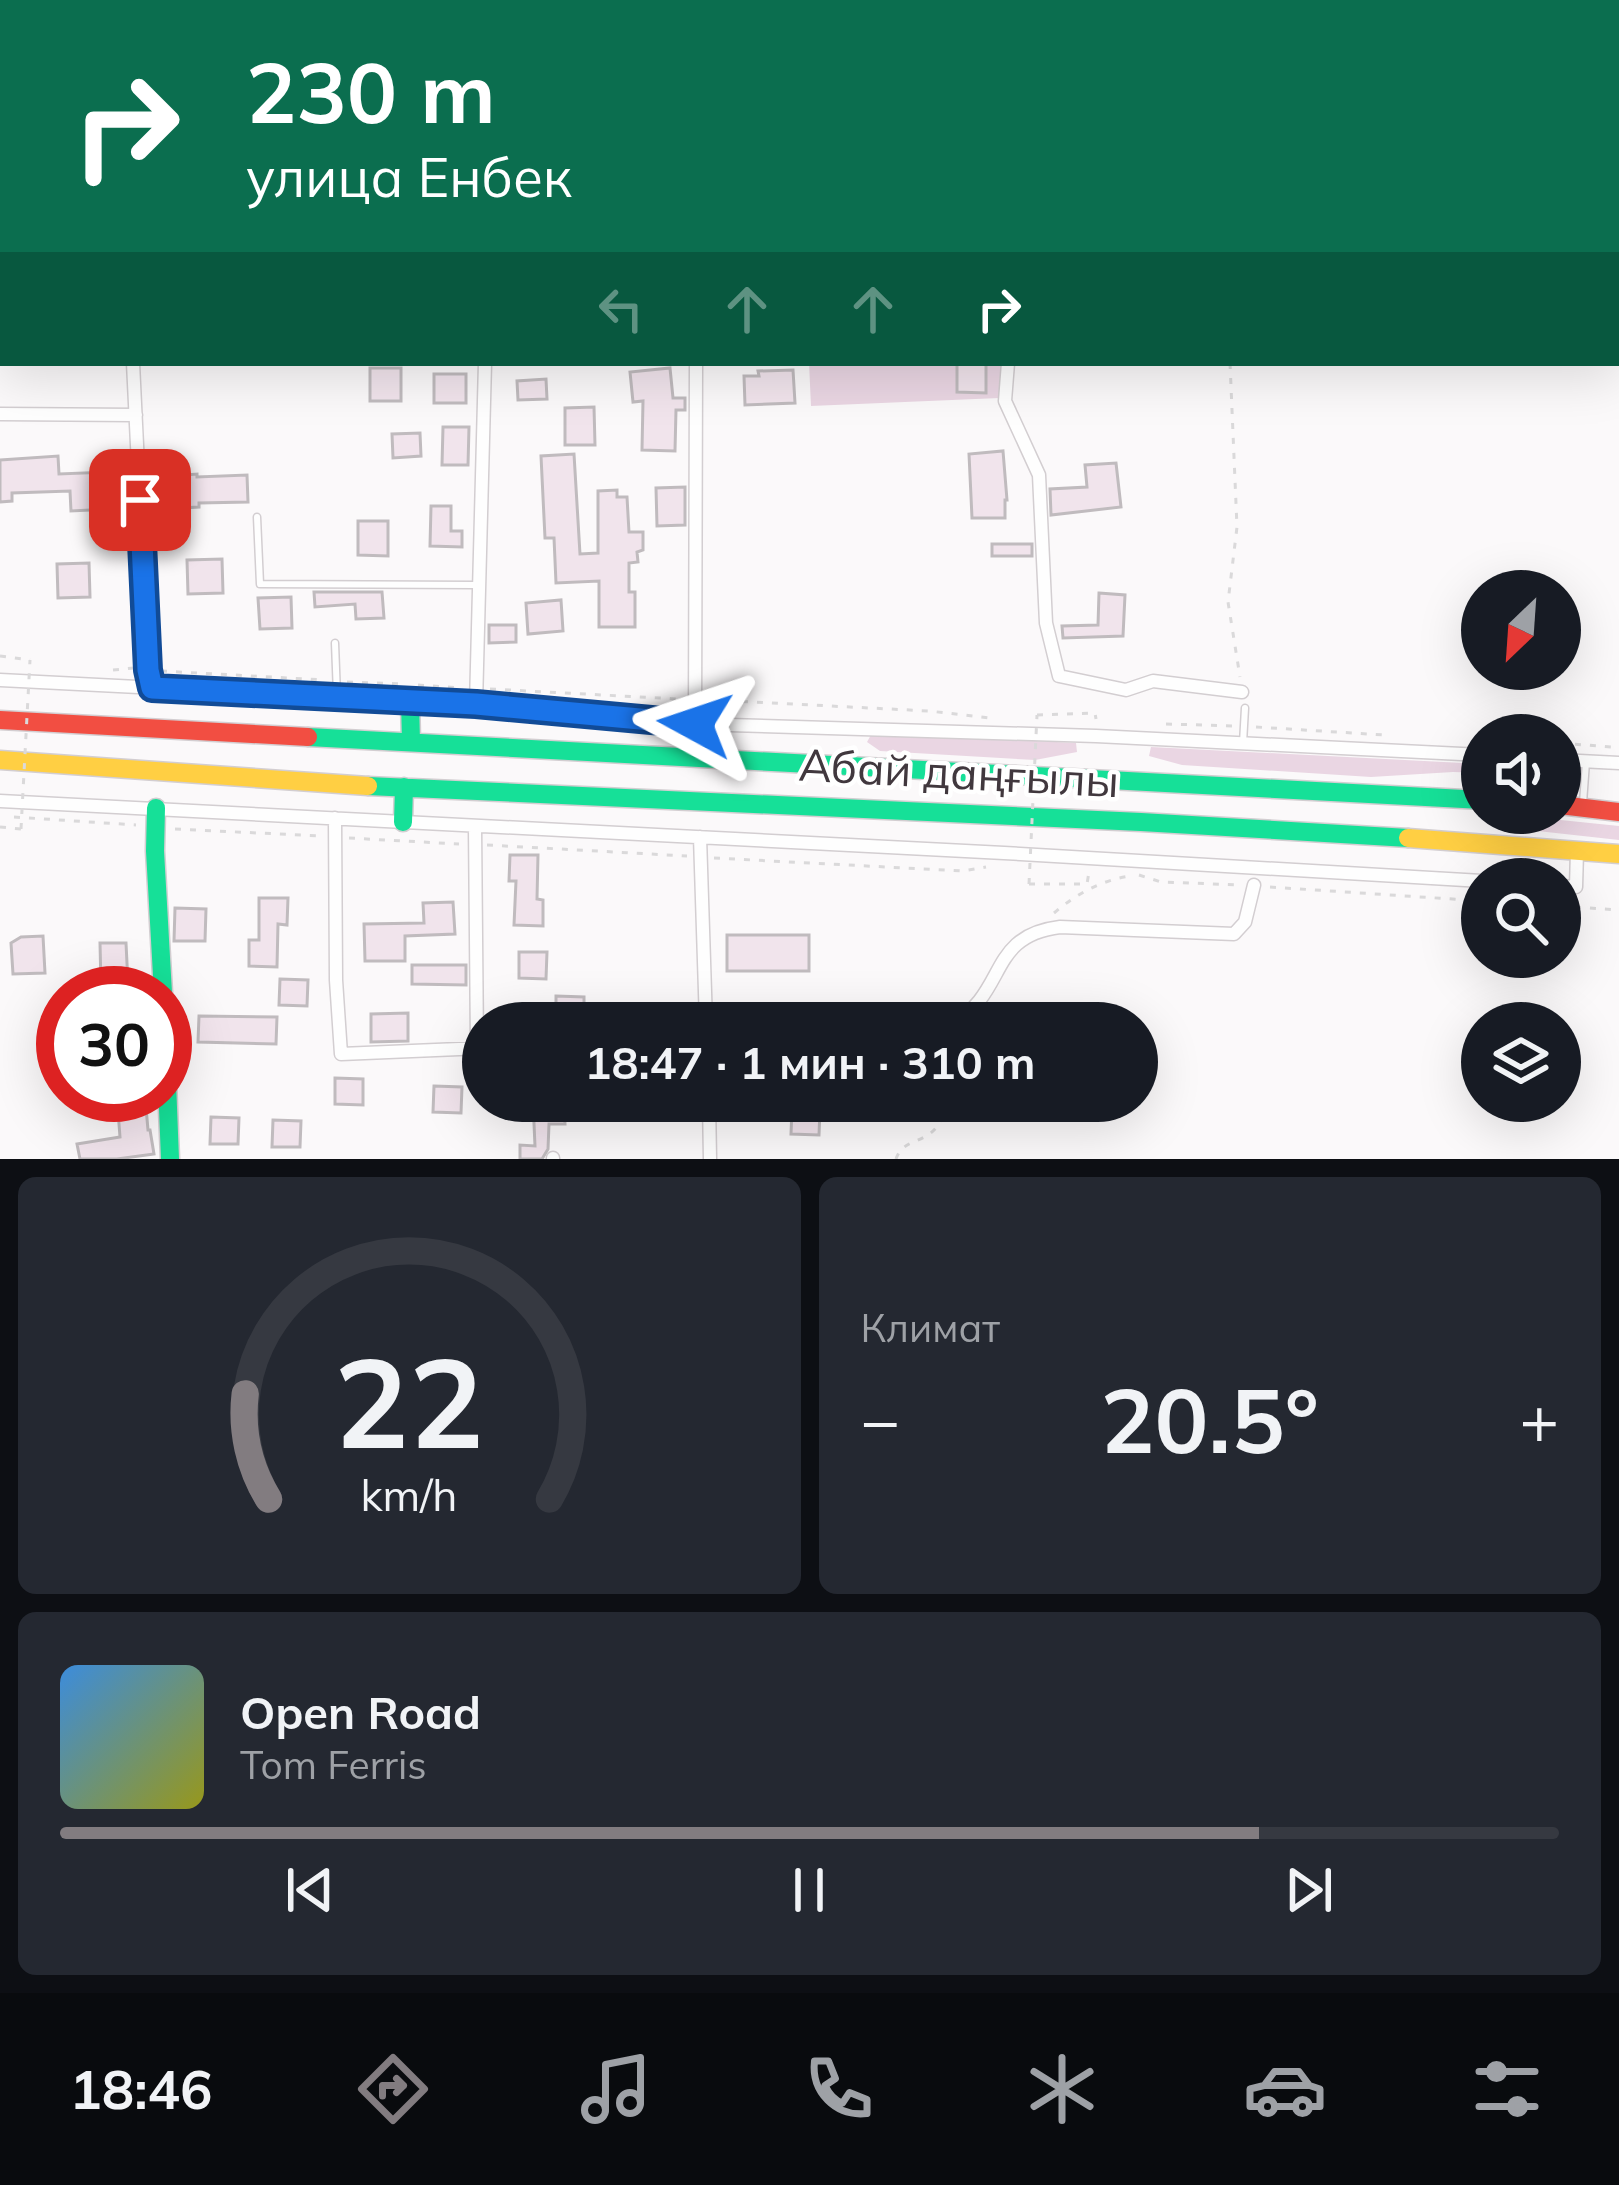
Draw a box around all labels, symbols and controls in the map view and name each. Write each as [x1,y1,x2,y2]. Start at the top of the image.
text: 230 m [246,39,496,144]
icon: right [48,48,204,204]
text: улица Енбек [246,143,572,211]
icon: left [588,276,654,342]
icon: ahead [714,276,780,342]
icon: ahead [840,276,906,342]
icon: right [966,276,1032,342]
pin [89,449,191,551]
icon: arrive [107,467,173,533]
north arrow [1461,570,1581,690]
map controls [1461,570,1581,1122]
position arrow [632,661,758,787]
button: sound [1461,714,1581,834]
street label: Абай даңғылы [798,736,1121,808]
button: search [1461,858,1581,978]
speed limit sign: 30 [36,966,192,1122]
button: layers [1461,1002,1581,1122]
text: 18:47 · 1 мин · 310 m [584,1034,1036,1090]
text: Климат [861,1303,1000,1352]
text: 22 [334,1323,484,1479]
text: 20.5° [1101,1363,1319,1476]
text: − [861,1378,900,1461]
text: + [1519,1378,1559,1461]
text: km/h [361,1467,458,1521]
text: Open Road [240,1684,481,1740]
text: Tom Ferris [240,1740,427,1789]
icon: previous [277,1857,343,1923]
icon: pause [776,1857,842,1923]
icon: next [1276,1857,1342,1923]
icon: directions [351,2047,435,2131]
icon: music [574,2047,658,2131]
icon: phone [797,2047,881,2131]
icon: climate [1020,2047,1104,2131]
icon: car [1243,2047,1327,2131]
icon: filters [1465,2047,1549,2131]
text: 18:46 [69,2055,212,2123]

